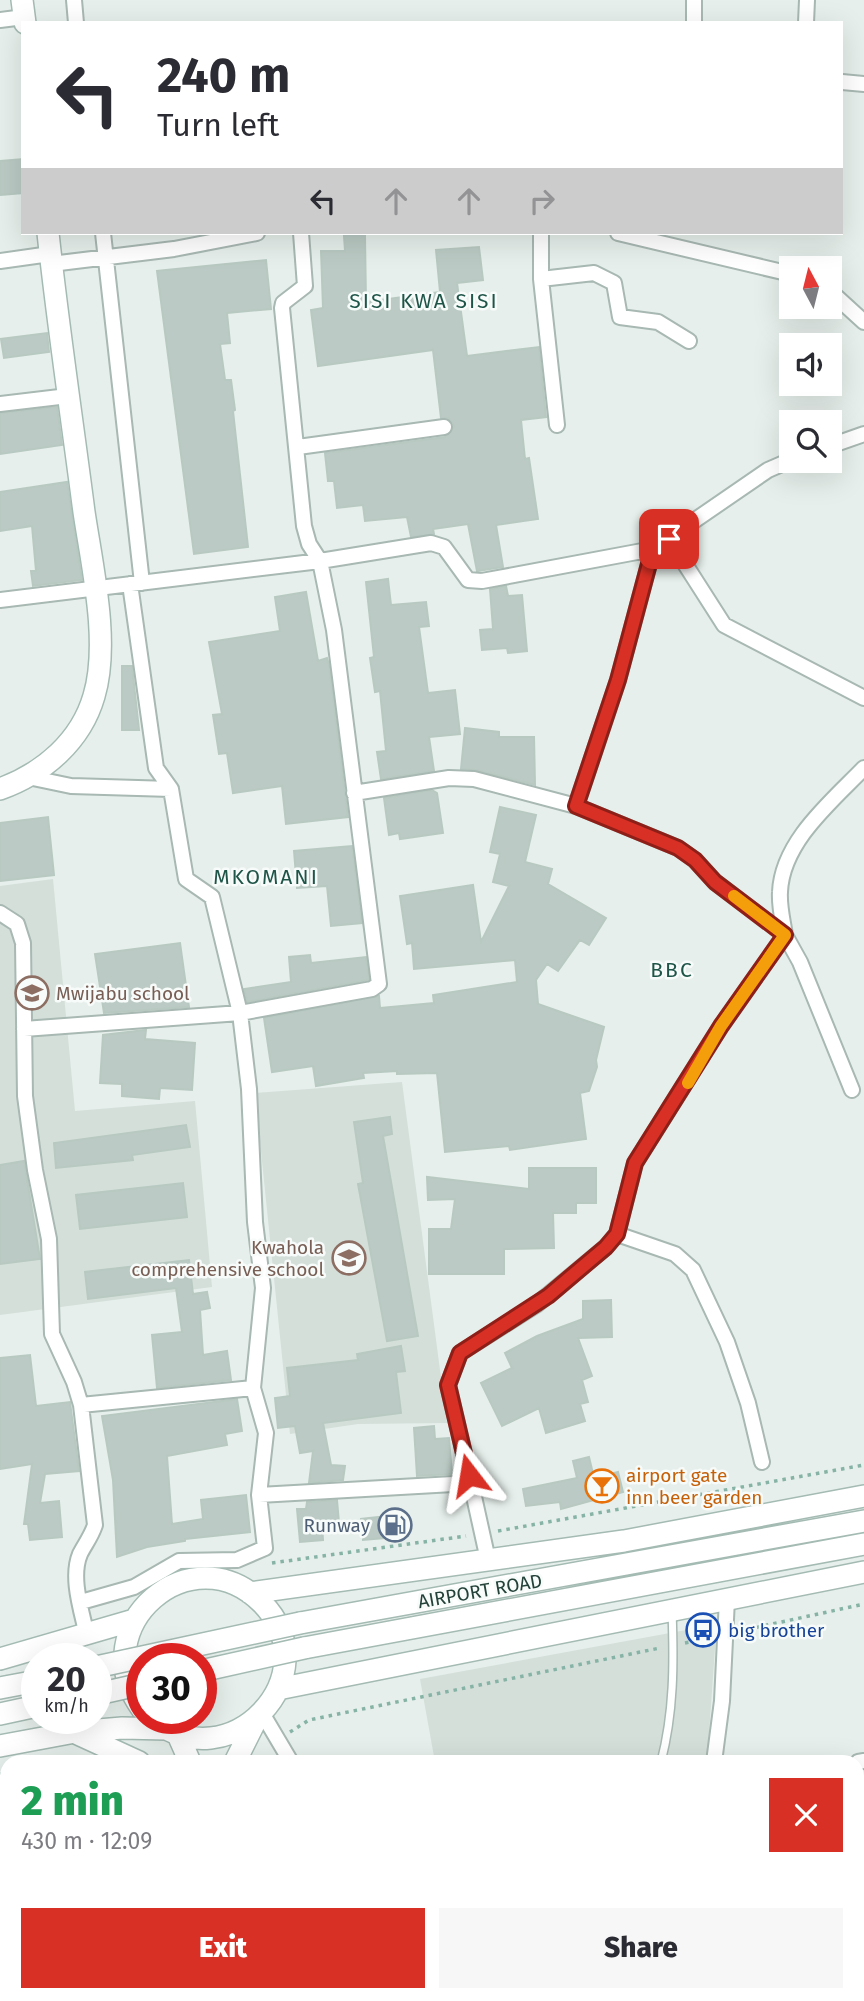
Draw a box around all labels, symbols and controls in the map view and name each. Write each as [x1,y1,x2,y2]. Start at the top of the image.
text: 240 m [157,46,290,105]
icon: left [42,49,133,140]
text: Turn left [157,106,279,144]
icon: left [304,182,342,220]
icon: ahead [377,182,415,220]
icon: ahead [450,182,488,220]
icon: right [523,182,561,220]
north arrow [779,256,842,318]
map controls [779,256,842,473]
district label: SISI KWA SISI [349,288,499,314]
button: sound [779,333,842,396]
button: search [779,410,842,473]
pin [639,509,699,569]
icon: arrive [650,520,688,558]
district label: MKOMANI [213,864,319,890]
district label: BBC [650,957,694,983]
school or university icon: Mwijabu school [13,974,51,1012]
place label: Mwijabu school [56,982,190,1005]
place label: Kwahola comprehensive school [131,1236,324,1281]
school or university icon: Kwahola comprehensive school [330,1239,368,1277]
position arrow [432,1438,506,1512]
place label: airport gate inn beer garden [626,1464,763,1509]
bar icon: airport gate inn beer garden [583,1467,621,1505]
fuel station icon: Runway [376,1506,414,1544]
place label: Runway [304,1514,371,1537]
street label: AIRPORT ROAD [416,1569,544,1613]
bus stop icon: big brother [684,1611,722,1649]
place label: big brother [728,1619,825,1642]
speed limit sign: 30 [126,1643,217,1734]
text: 20 [47,1658,86,1700]
text: km/h [44,1695,89,1717]
text: 2 min [21,1776,124,1826]
button: close [769,1778,843,1852]
text: 430 m · 12:09 [21,1827,152,1855]
button: Exit [21,1908,425,1988]
button: Share [439,1908,843,1988]

